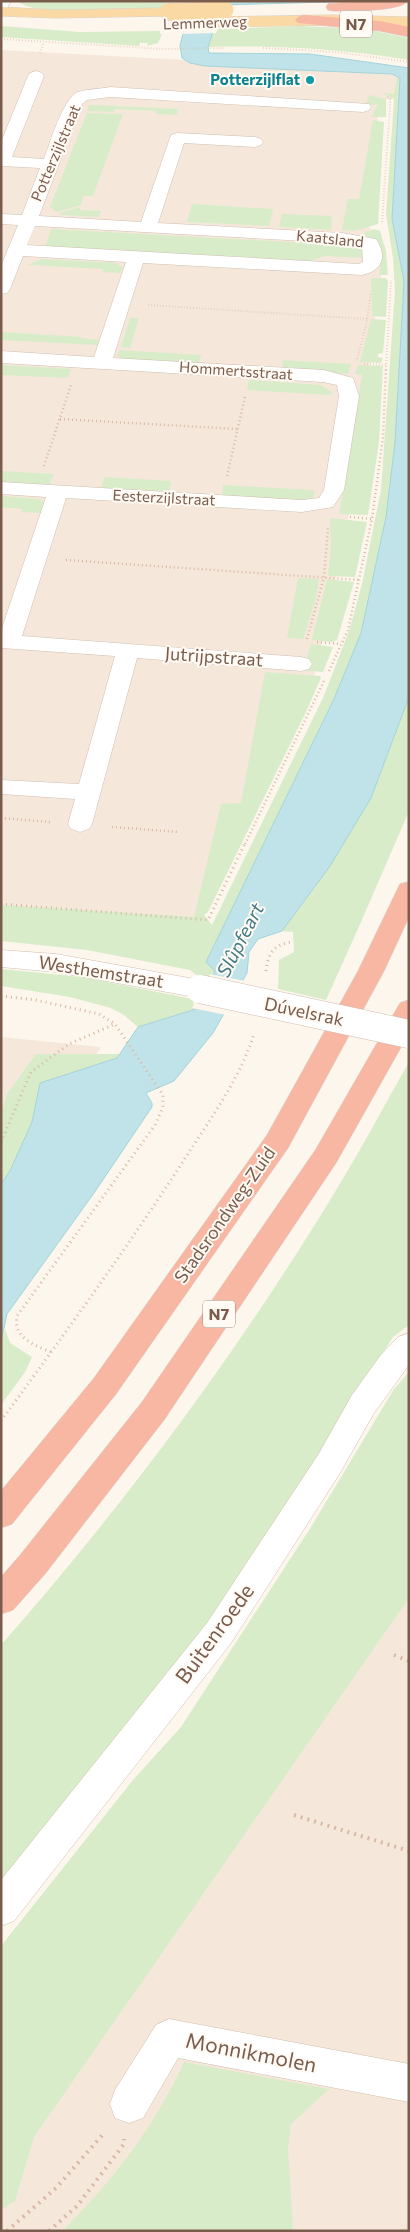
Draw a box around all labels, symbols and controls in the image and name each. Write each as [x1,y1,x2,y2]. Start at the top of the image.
road number: N7 [340,10,372,38]
street label: Lemmerweg [162,12,247,32]
place label: Potterzijlflat [210,70,300,88]
marker: Potterzijlflat [304,74,316,86]
street label: Potterzijlstraat [27,101,84,204]
street label: Kaatsland [296,226,365,250]
street label: Hommertsstraat [179,357,293,383]
street label: Eesterzijlstraat [112,485,216,509]
street label: Jutrijpstraat [164,642,264,670]
water label: Slûpfeart [211,898,269,981]
street label: Westhemstraat [37,950,165,992]
street label: Dúvelsrak [262,992,346,1030]
street label: Stadsrondweg-Zuid [169,1142,279,1287]
road number: N7 [203,1300,235,1328]
street label: Buitenroede [169,1578,258,1688]
street label: Monnikmolen [184,2027,319,2076]

